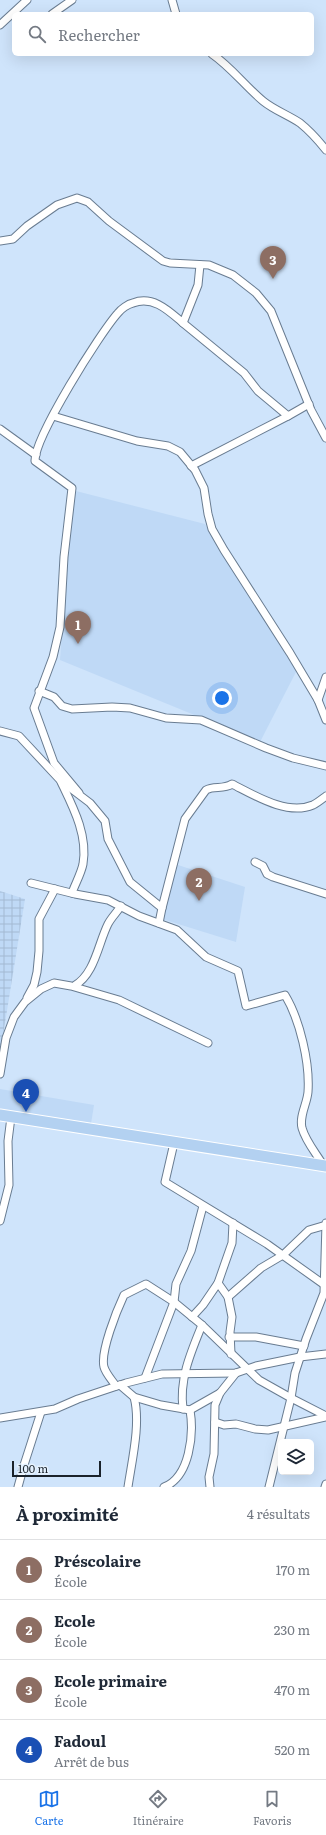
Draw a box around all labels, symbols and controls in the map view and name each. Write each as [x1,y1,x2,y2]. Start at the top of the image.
search box [12,12,314,56]
icon: search [26,23,48,45]
text: Rechercher [58,23,140,46]
pin: 3 [260,246,286,279]
pin: 1 [65,611,91,644]
your location [212,688,232,708]
pin: 2 [186,868,212,901]
pin: 4 [13,1079,39,1112]
map controls [278,1439,314,1475]
button: layers [278,1439,314,1475]
scale bar [12,1459,101,1478]
text: 100 m [18,1460,48,1476]
text: À proximité [16,1501,119,1526]
text: 4 résultats [247,1504,310,1523]
text: Préscolaire [54,1549,141,1572]
text: 1 [26,1560,32,1579]
text: 170 m [276,1560,310,1579]
text: École [54,1572,87,1591]
text: Ecole [54,1609,95,1632]
text: 2 [26,1620,32,1639]
text: 230 m [274,1620,310,1639]
text: École [54,1632,87,1651]
text: Ecole primaire [54,1669,167,1692]
text: 3 [25,1680,33,1699]
text: 470 m [274,1680,310,1699]
text: École [54,1692,87,1711]
text: Fadoul [54,1729,106,1752]
text: 4 [25,1740,33,1759]
text: 520 m [274,1740,310,1759]
text: Arrêt de bus [54,1752,129,1771]
tab: Carte [35,1788,63,1828]
tab: Itinéraire [133,1788,184,1828]
tab: Favoris [253,1788,291,1828]

